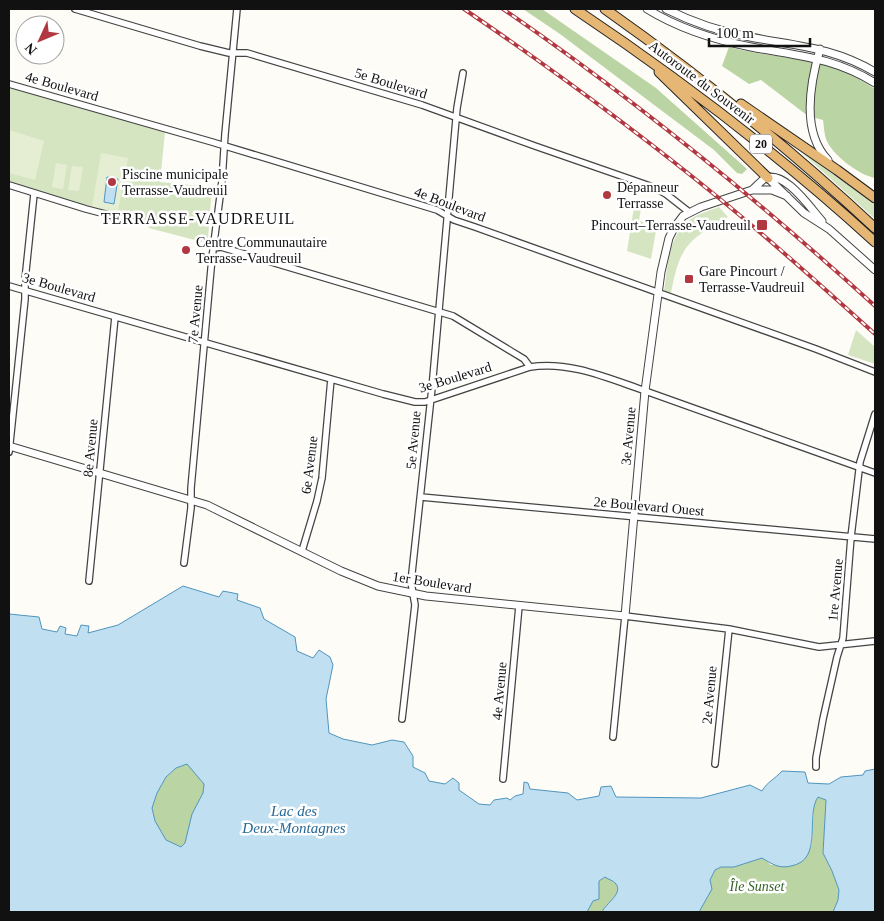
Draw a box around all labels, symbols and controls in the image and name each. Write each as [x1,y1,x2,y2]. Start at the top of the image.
north arrow [15,15,65,65]
scale bar [709,15,810,47]
text: 100 m [716,25,754,41]
street label: Autoroute du Souvenir [646,38,758,127]
text: N [22,40,40,58]
street label: 5e Boulevard [353,65,429,102]
street label: 4e Boulevard [24,69,100,104]
road number: 20 [750,134,772,154]
place label: Piscine municipale Terrasse-Vaudreuil [122,167,228,198]
marker: Piscine municipale Terrasse-Vaudreuil [106,176,118,188]
place label: Dépanneur Terrasse [617,180,679,211]
street label: 4e Boulevard [412,184,488,225]
marker: Dépanneur Terrasse [601,189,613,201]
district label: TERRASSE-VAUDREUIL [101,210,295,227]
place label: Pincourt–Terrasse-Vaudreuil [591,218,751,233]
marker: Pincourt–Terrasse-Vaudreuil [755,218,769,232]
place label: Centre Communautaire Terrasse-Vaudreuil [196,235,327,266]
marker: Centre Communautaire Terrasse-Vaudreuil [180,244,192,256]
place label: Gare Pincourt / Terrasse-Vaudreuil [699,264,805,295]
street label: 3e Boulevard [21,270,97,305]
marker: Gare Pincourt / Terrasse-Vaudreuil [683,273,695,285]
street label: 7e Avenue [185,284,206,344]
street label: 3e Boulevard [417,359,493,396]
street label: 3e Avenue [618,406,639,466]
street label: 5e Avenue [403,410,424,470]
street label: 8e Avenue [80,418,101,478]
street label: 6e Avenue [298,435,321,495]
street label: 2e Boulevard Ouest [593,494,705,519]
street label: 1re Avenue [825,558,846,622]
street label: 1er Boulevard [391,569,472,596]
street label: 4e Avenue [489,661,510,721]
street label: 2e Avenue [699,665,720,725]
water label: Lac des Deux-Montagnes [241,803,346,836]
park label: Île Sunset [729,878,786,894]

